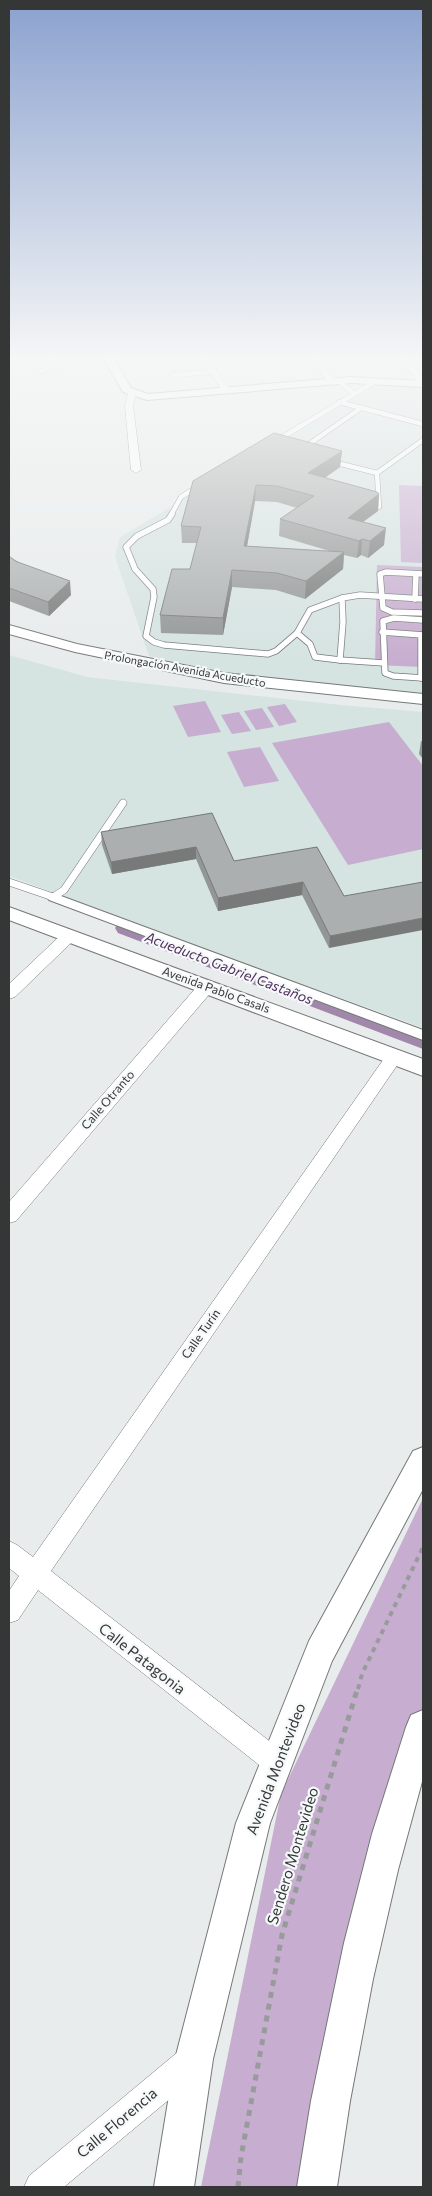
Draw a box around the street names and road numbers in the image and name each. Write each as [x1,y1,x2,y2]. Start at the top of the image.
street label: Prolongación Avenida Acueducto [103,648,267,689]
street label: Avenida Pablo Casals [161,963,272,1015]
street label: Calle Otranto [78,1067,137,1132]
street label: Calle Turín [178,1306,222,1361]
street label: Calle Patagonia [96,1619,190,1698]
street label: Avenida Montevideo [242,1700,309,1837]
street label: Sendero Montevideo [263,1785,321,1926]
street label: Calle Florencia [73,2083,160,2161]

